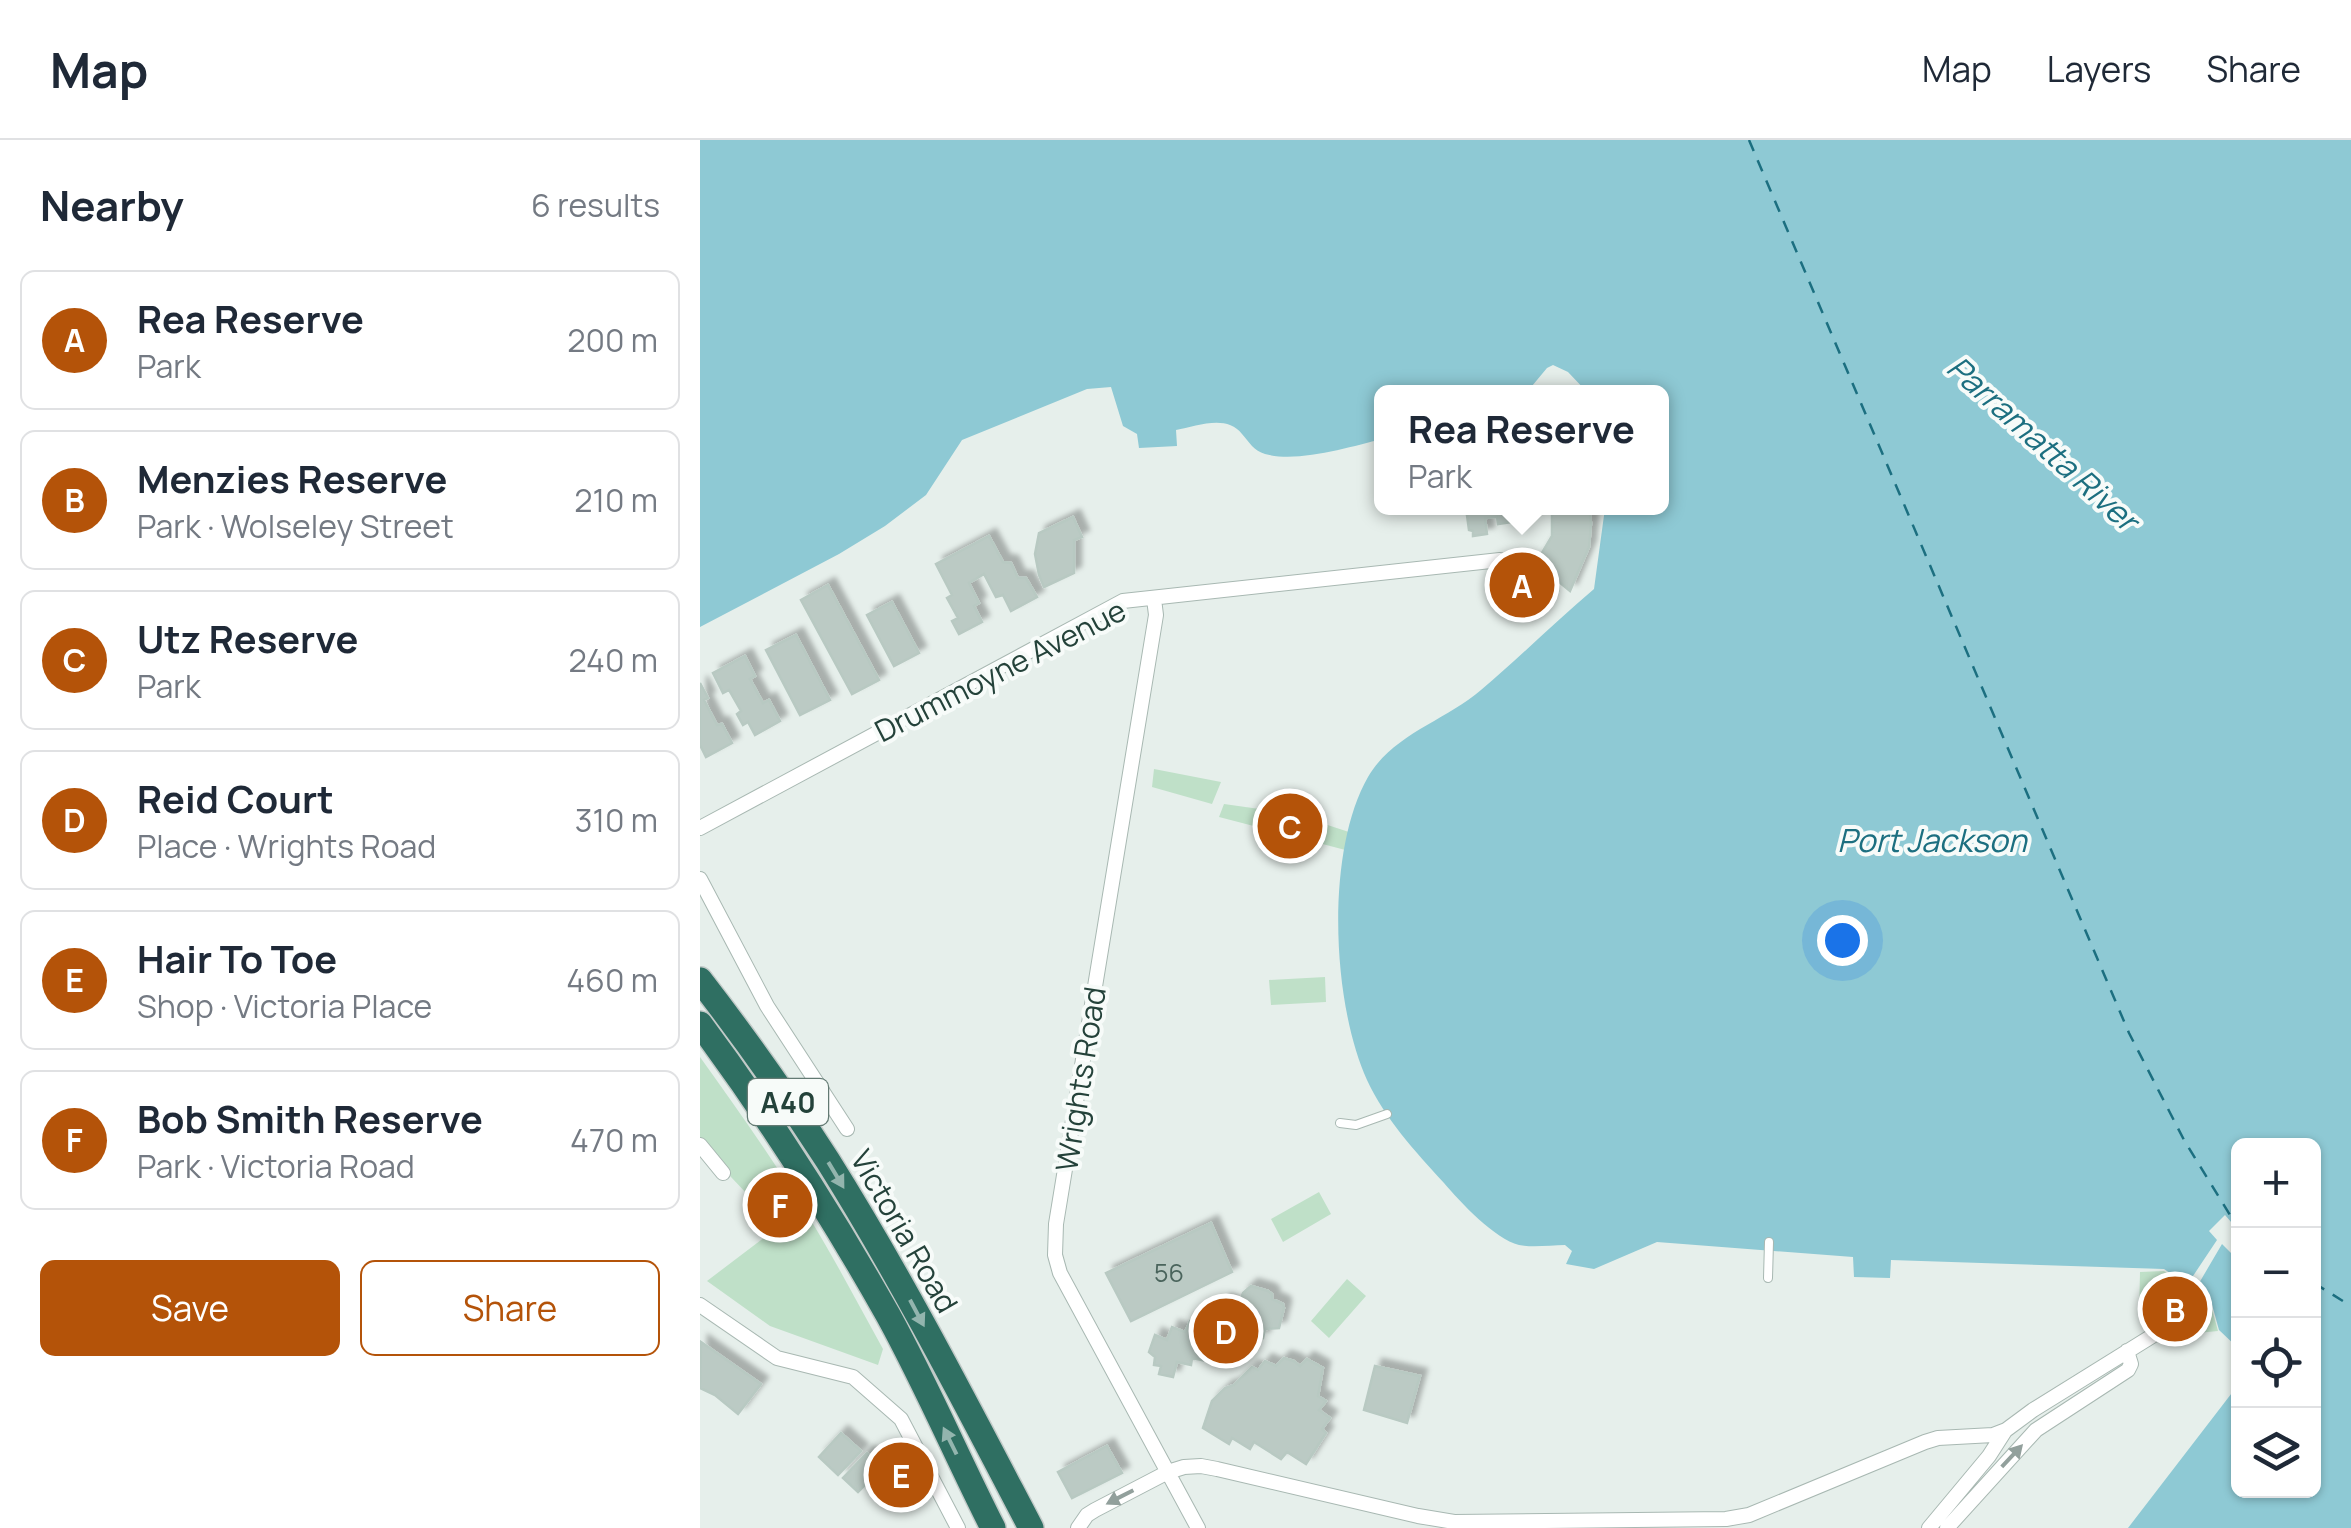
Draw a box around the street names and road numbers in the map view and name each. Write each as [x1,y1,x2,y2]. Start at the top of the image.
street label: Drummoyne Avenue [868,589,1132,751]
street label: Wrights Road [1045,984,1115,1174]
road number: A40 [748,1079,828,1125]
street label: Victoria Road [842,1142,968,1320]

